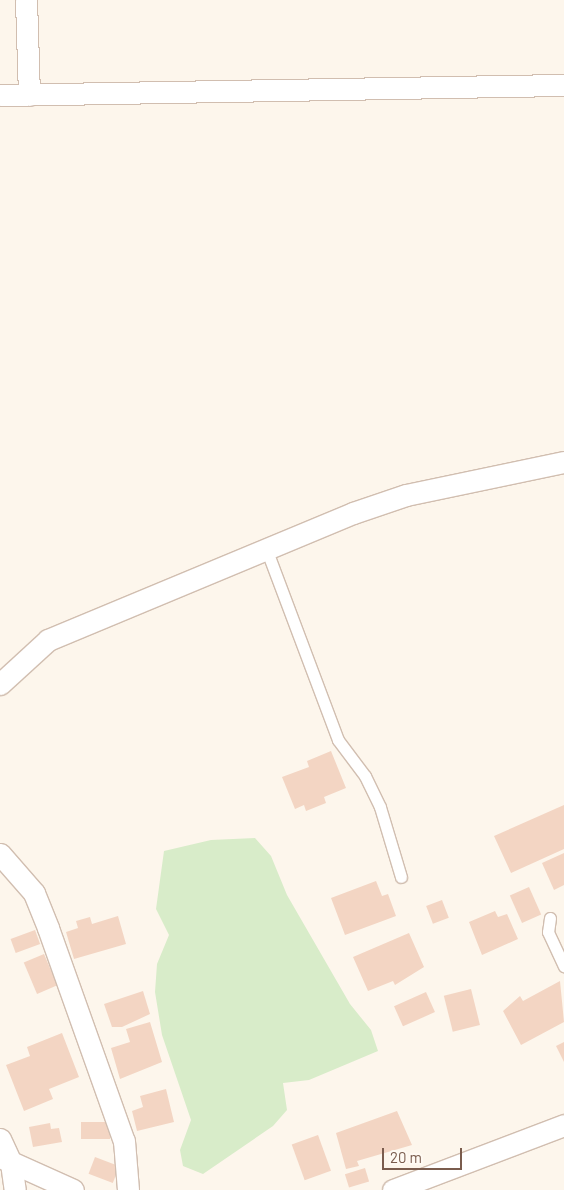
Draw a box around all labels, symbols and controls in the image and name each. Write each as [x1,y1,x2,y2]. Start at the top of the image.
scale bar [384,1138,464,1170]
text: 20 m [390,1148,422,1166]

